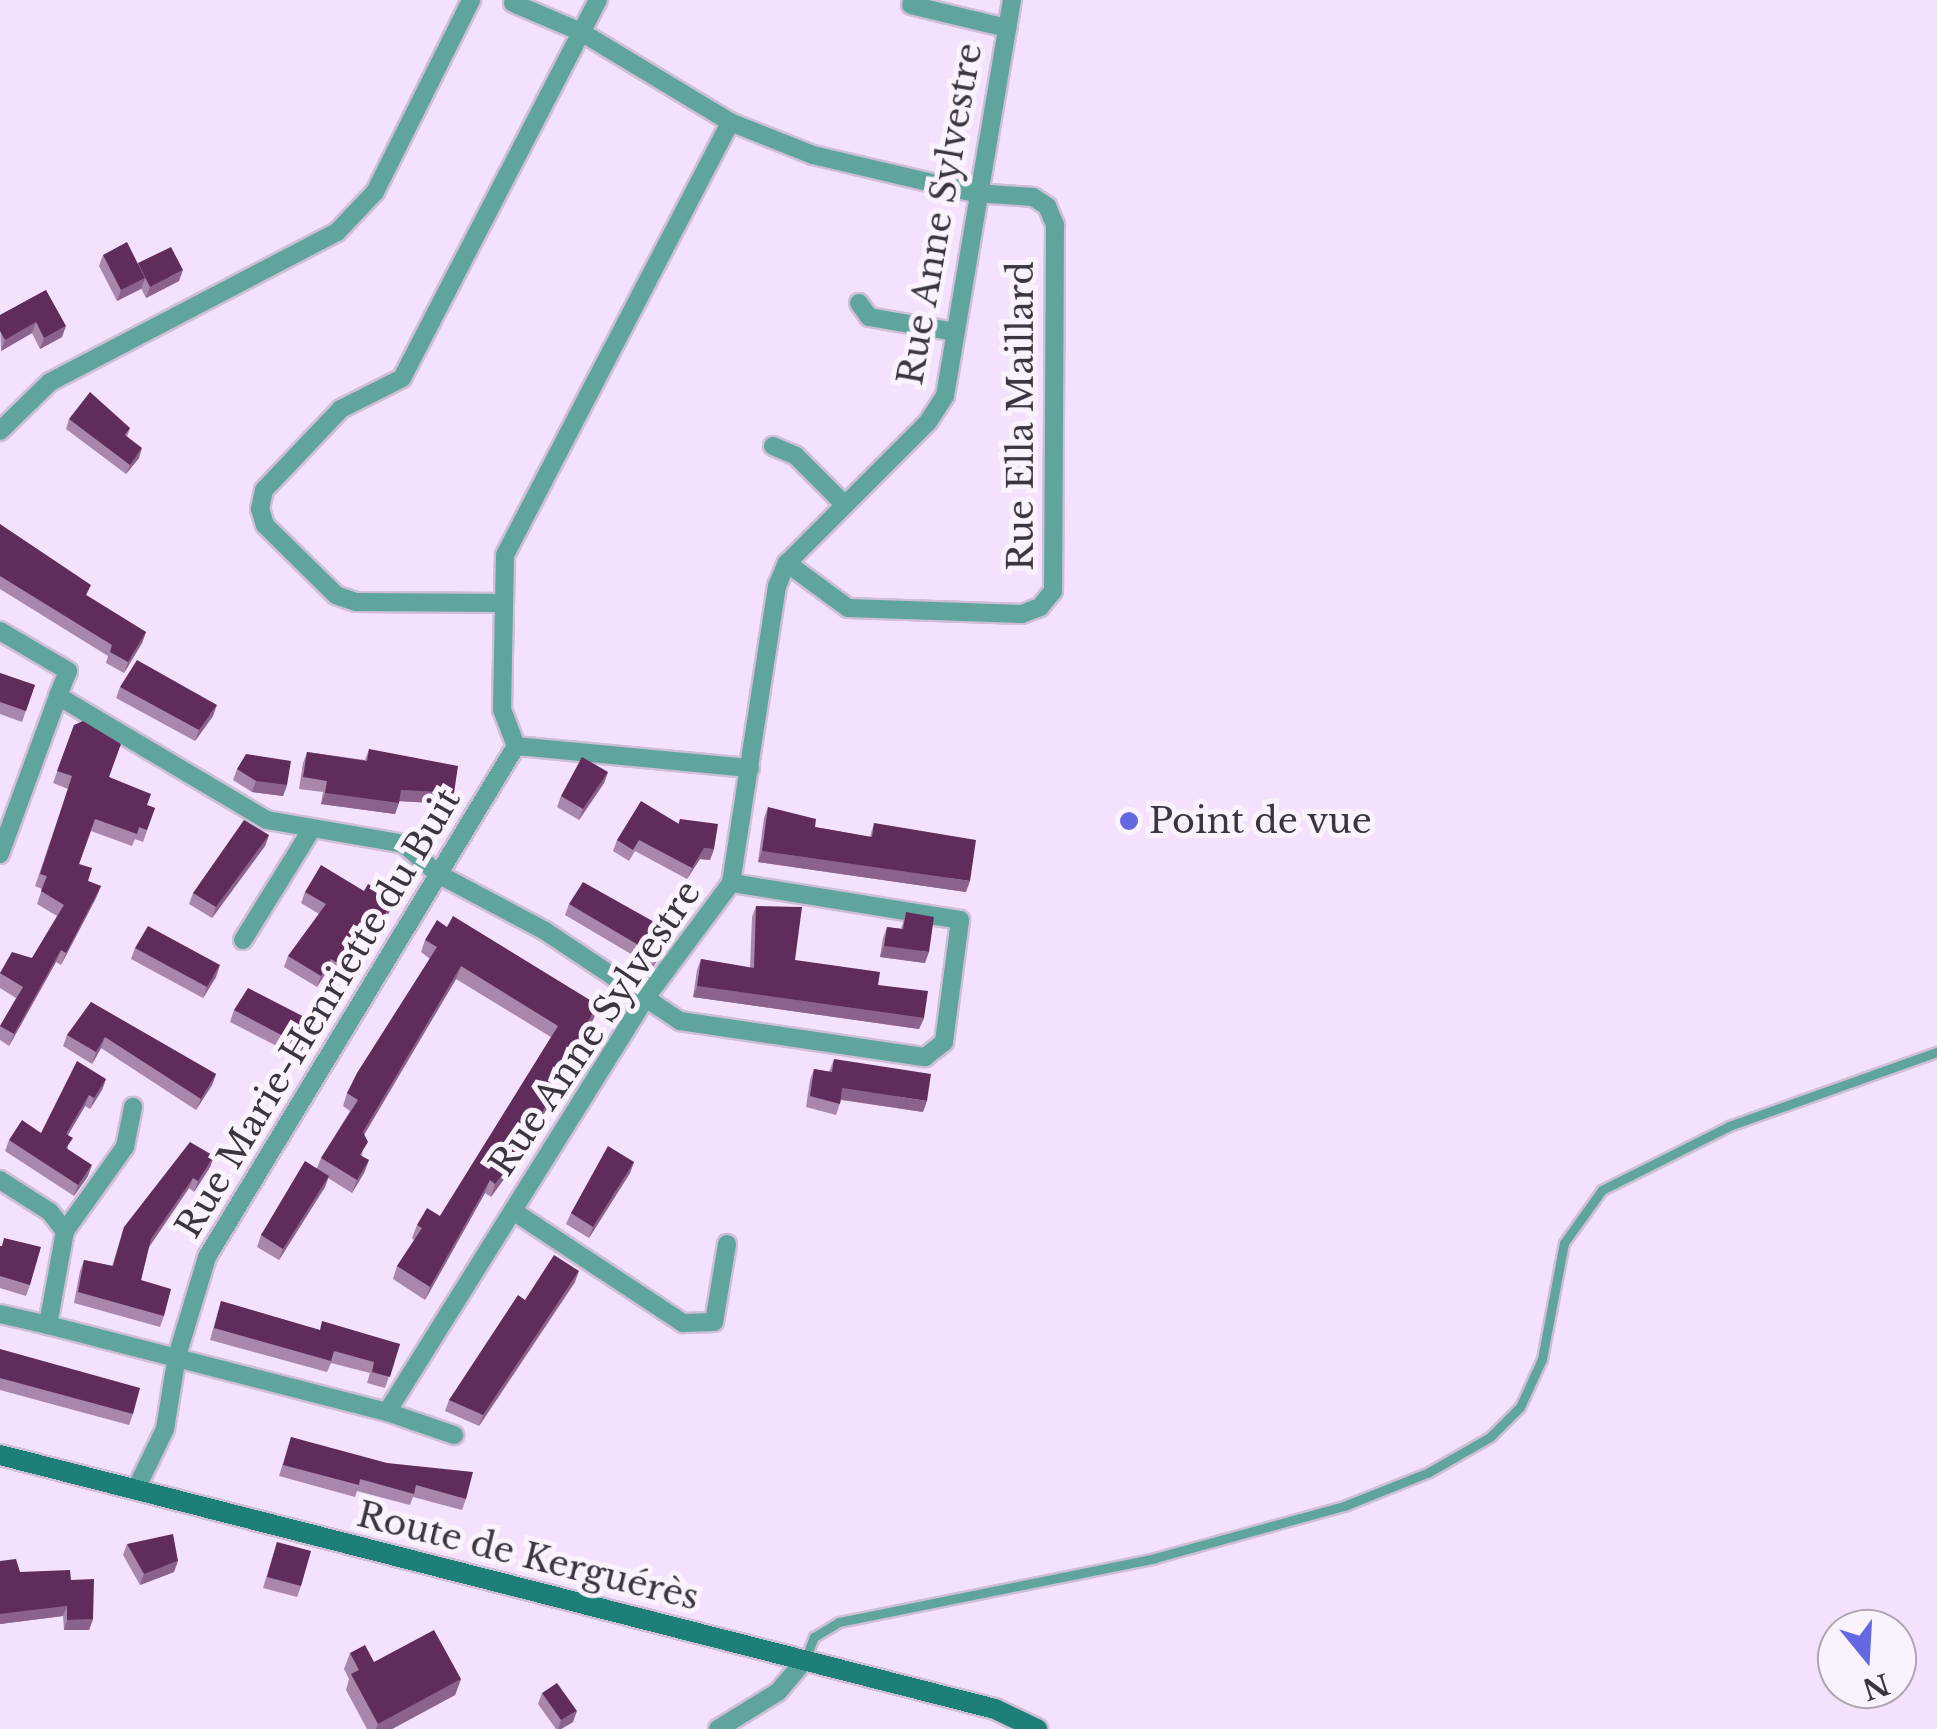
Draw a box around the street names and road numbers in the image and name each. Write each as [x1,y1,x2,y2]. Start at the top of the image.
street label: Rue Anne Sylvestre [889,39,991,389]
street label: Rue Ella Maillard [1000,261,1042,571]
street label: Rue Marie-Henriette du Buit [167,781,469,1245]
street label: Rue Anne Sylvestre [480,872,710,1184]
street label: Route de Kerguérès [353,1493,703,1619]

